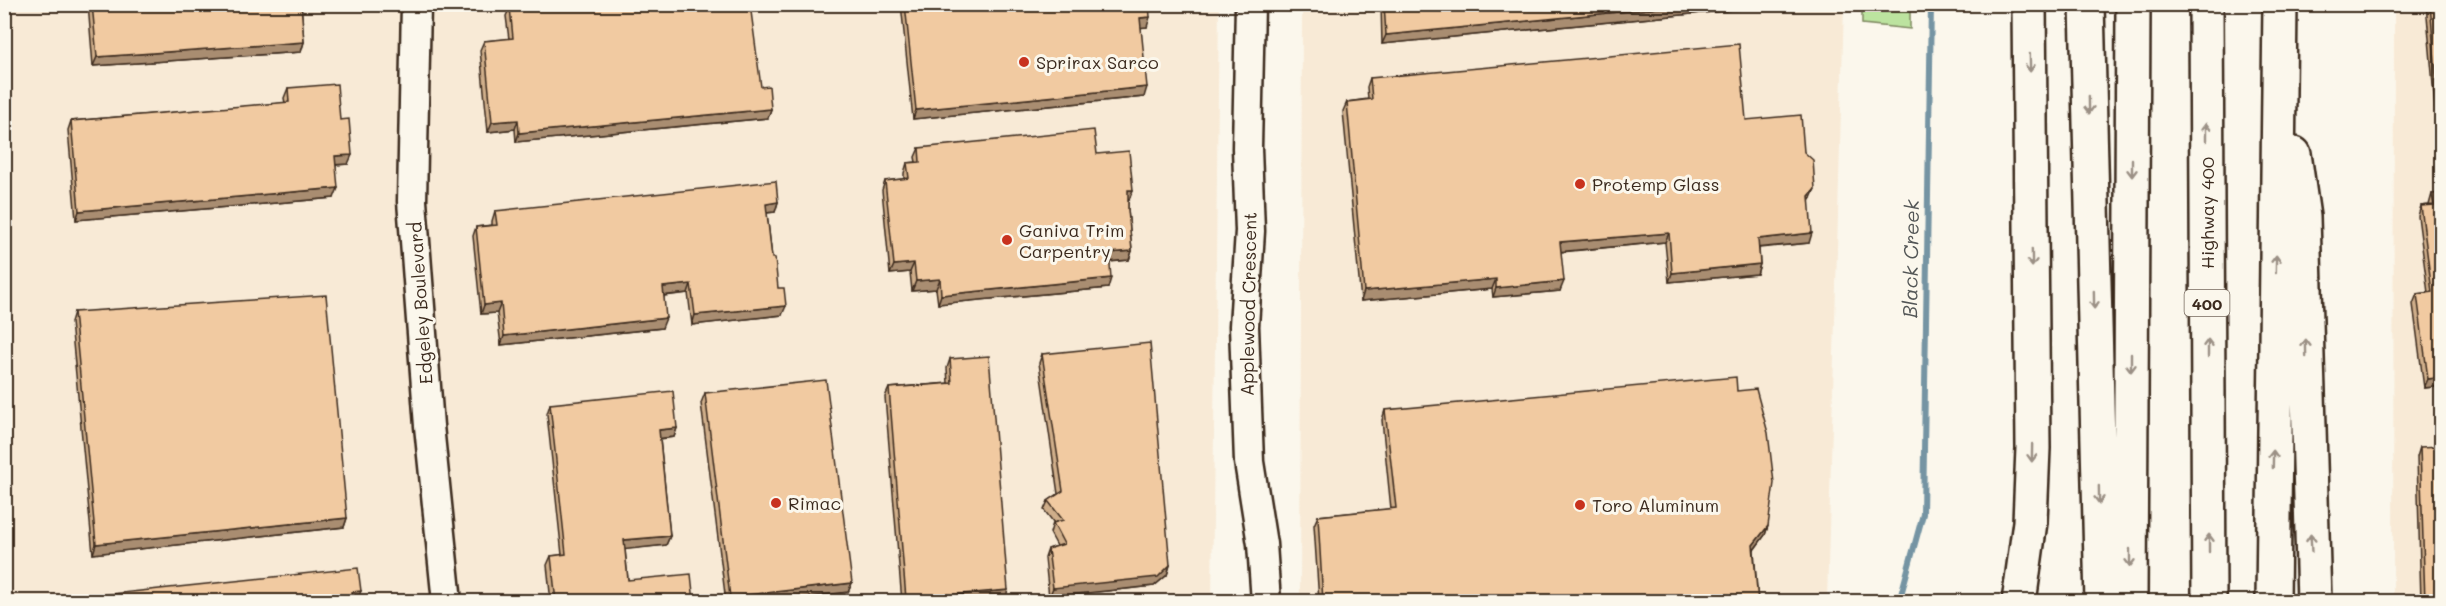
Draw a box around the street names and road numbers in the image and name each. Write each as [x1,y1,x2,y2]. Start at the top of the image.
street label: Highway 400 [2195,157,2219,269]
street label: Applewood Crescent [1234,212,1262,396]
street label: Edgeley Boulevard [402,221,438,385]
road number: 400 [2184,290,2230,316]

